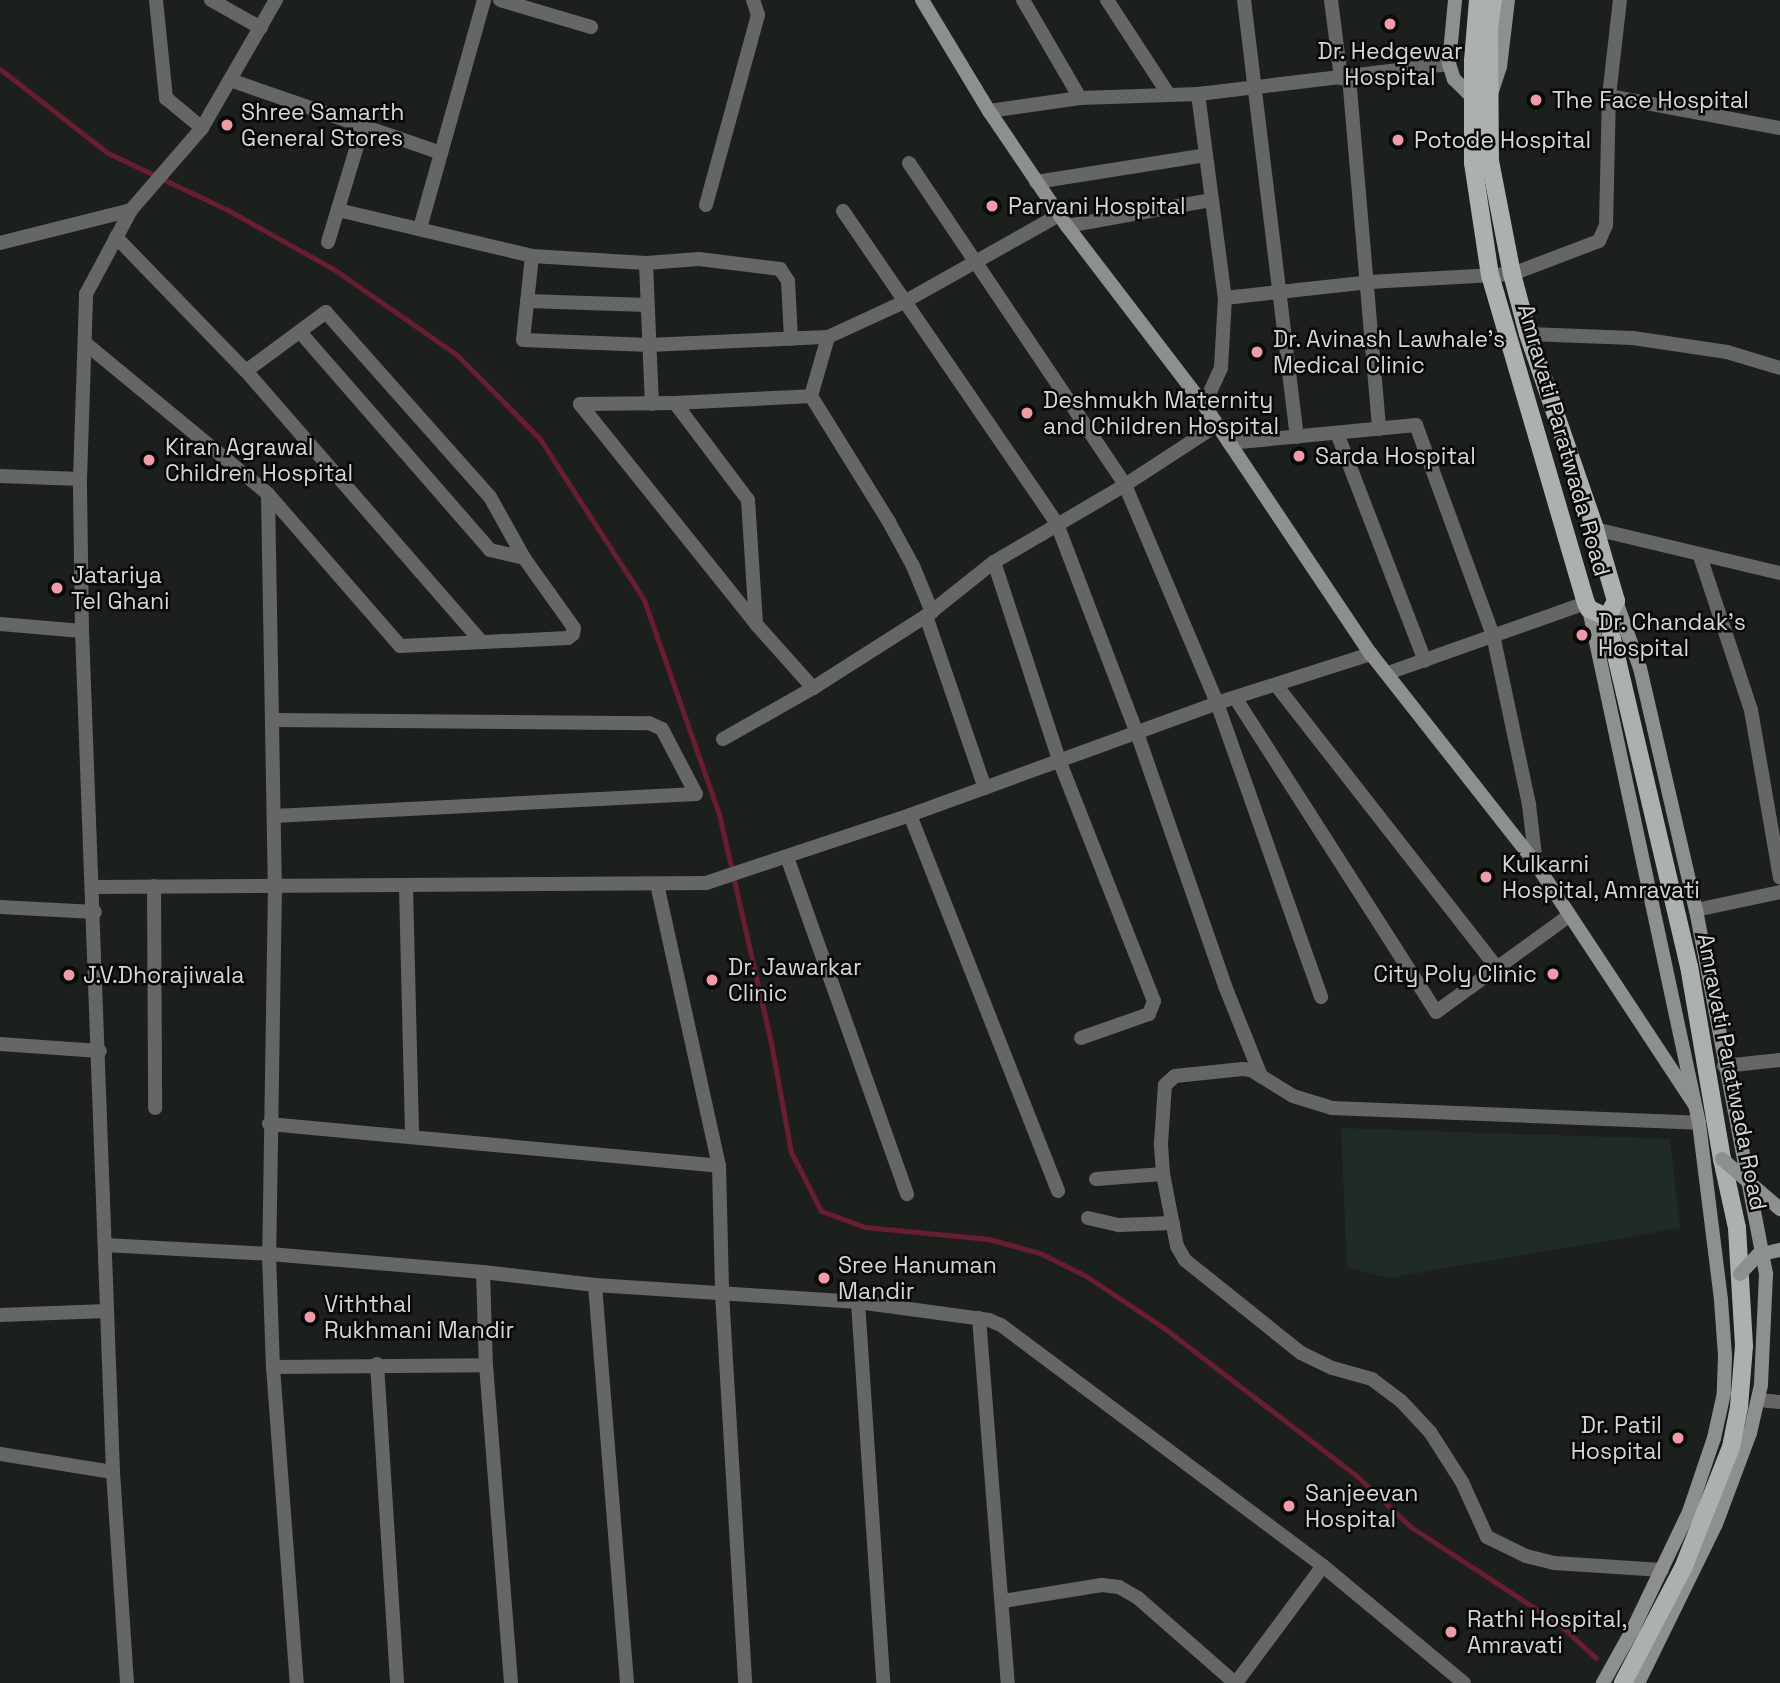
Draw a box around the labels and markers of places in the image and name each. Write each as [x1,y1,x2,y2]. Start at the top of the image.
marker: Dr. Hedgewar Hospital [1380,14,1400,34]
place label: Dr. Hedgewar Hospital [1317,37,1463,91]
place label: The Face Hospital [1552,86,1749,114]
marker: The Face Hospital [1526,90,1546,110]
place label: Shree Samarth General Stores [241,98,404,152]
marker: Shree Samarth General Stores [219,117,235,133]
place label: Potode Hospital [1414,126,1591,154]
marker: Potode Hospital [1388,130,1408,150]
place label: Parvani Hospital [1008,192,1186,220]
marker: Parvani Hospital [982,196,1002,216]
place label: Dr. Avinash Lawhale's Medical Clinic [1273,325,1506,379]
marker: Dr. Avinash Lawhale's Medical Clinic [1247,342,1267,362]
place label: Deshmukh Maternity and Children Hospital [1043,386,1279,440]
marker: Deshmukh Maternity and Children Hospital [1017,403,1037,423]
place label: Kiran Agrawal Children Hospital [165,433,353,487]
place label: Sarda Hospital [1315,442,1476,470]
marker: Sarda Hospital [1289,446,1309,466]
marker: Kiran Agrawal Children Hospital [139,450,159,470]
place label: Jatariya Tel Ghani [71,561,170,615]
marker: Jatariya Tel Ghani [49,580,65,596]
place label: Dr. Chandak's Hospital [1598,608,1747,662]
marker: Dr. Chandak's Hospital [1572,625,1592,645]
place label: Kulkarni Hospital, Amravati [1502,850,1701,904]
marker: Kulkarni Hospital, Amravati [1476,867,1496,887]
place label: Dr. Jawarkar Clinic [728,953,862,1007]
place label: City Poly Clinic [1373,960,1537,988]
place label: J.V.Dhorajiwala [83,961,244,989]
marker: City Poly Clinic [1543,964,1563,984]
marker: J.V.Dhorajiwala [61,967,77,983]
marker: Dr. Jawarkar Clinic [702,970,722,990]
place label: Sree Hanuman Mandir [838,1251,997,1305]
marker: Sree Hanuman Mandir [816,1270,832,1286]
place label: Viththal Rukhmani Mandir [324,1290,514,1344]
marker: Viththal Rukhmani Mandir [302,1309,318,1325]
place label: Dr. Patil Hospital [1571,1411,1662,1465]
marker: Dr. Patil Hospital [1668,1428,1688,1448]
place label: Sanjeevan Hospital [1305,1479,1418,1533]
marker: Sanjeevan Hospital [1279,1496,1299,1516]
place label: Rathi Hospital, Amravati [1467,1605,1627,1659]
marker: Rathi Hospital, Amravati [1441,1622,1461,1642]

